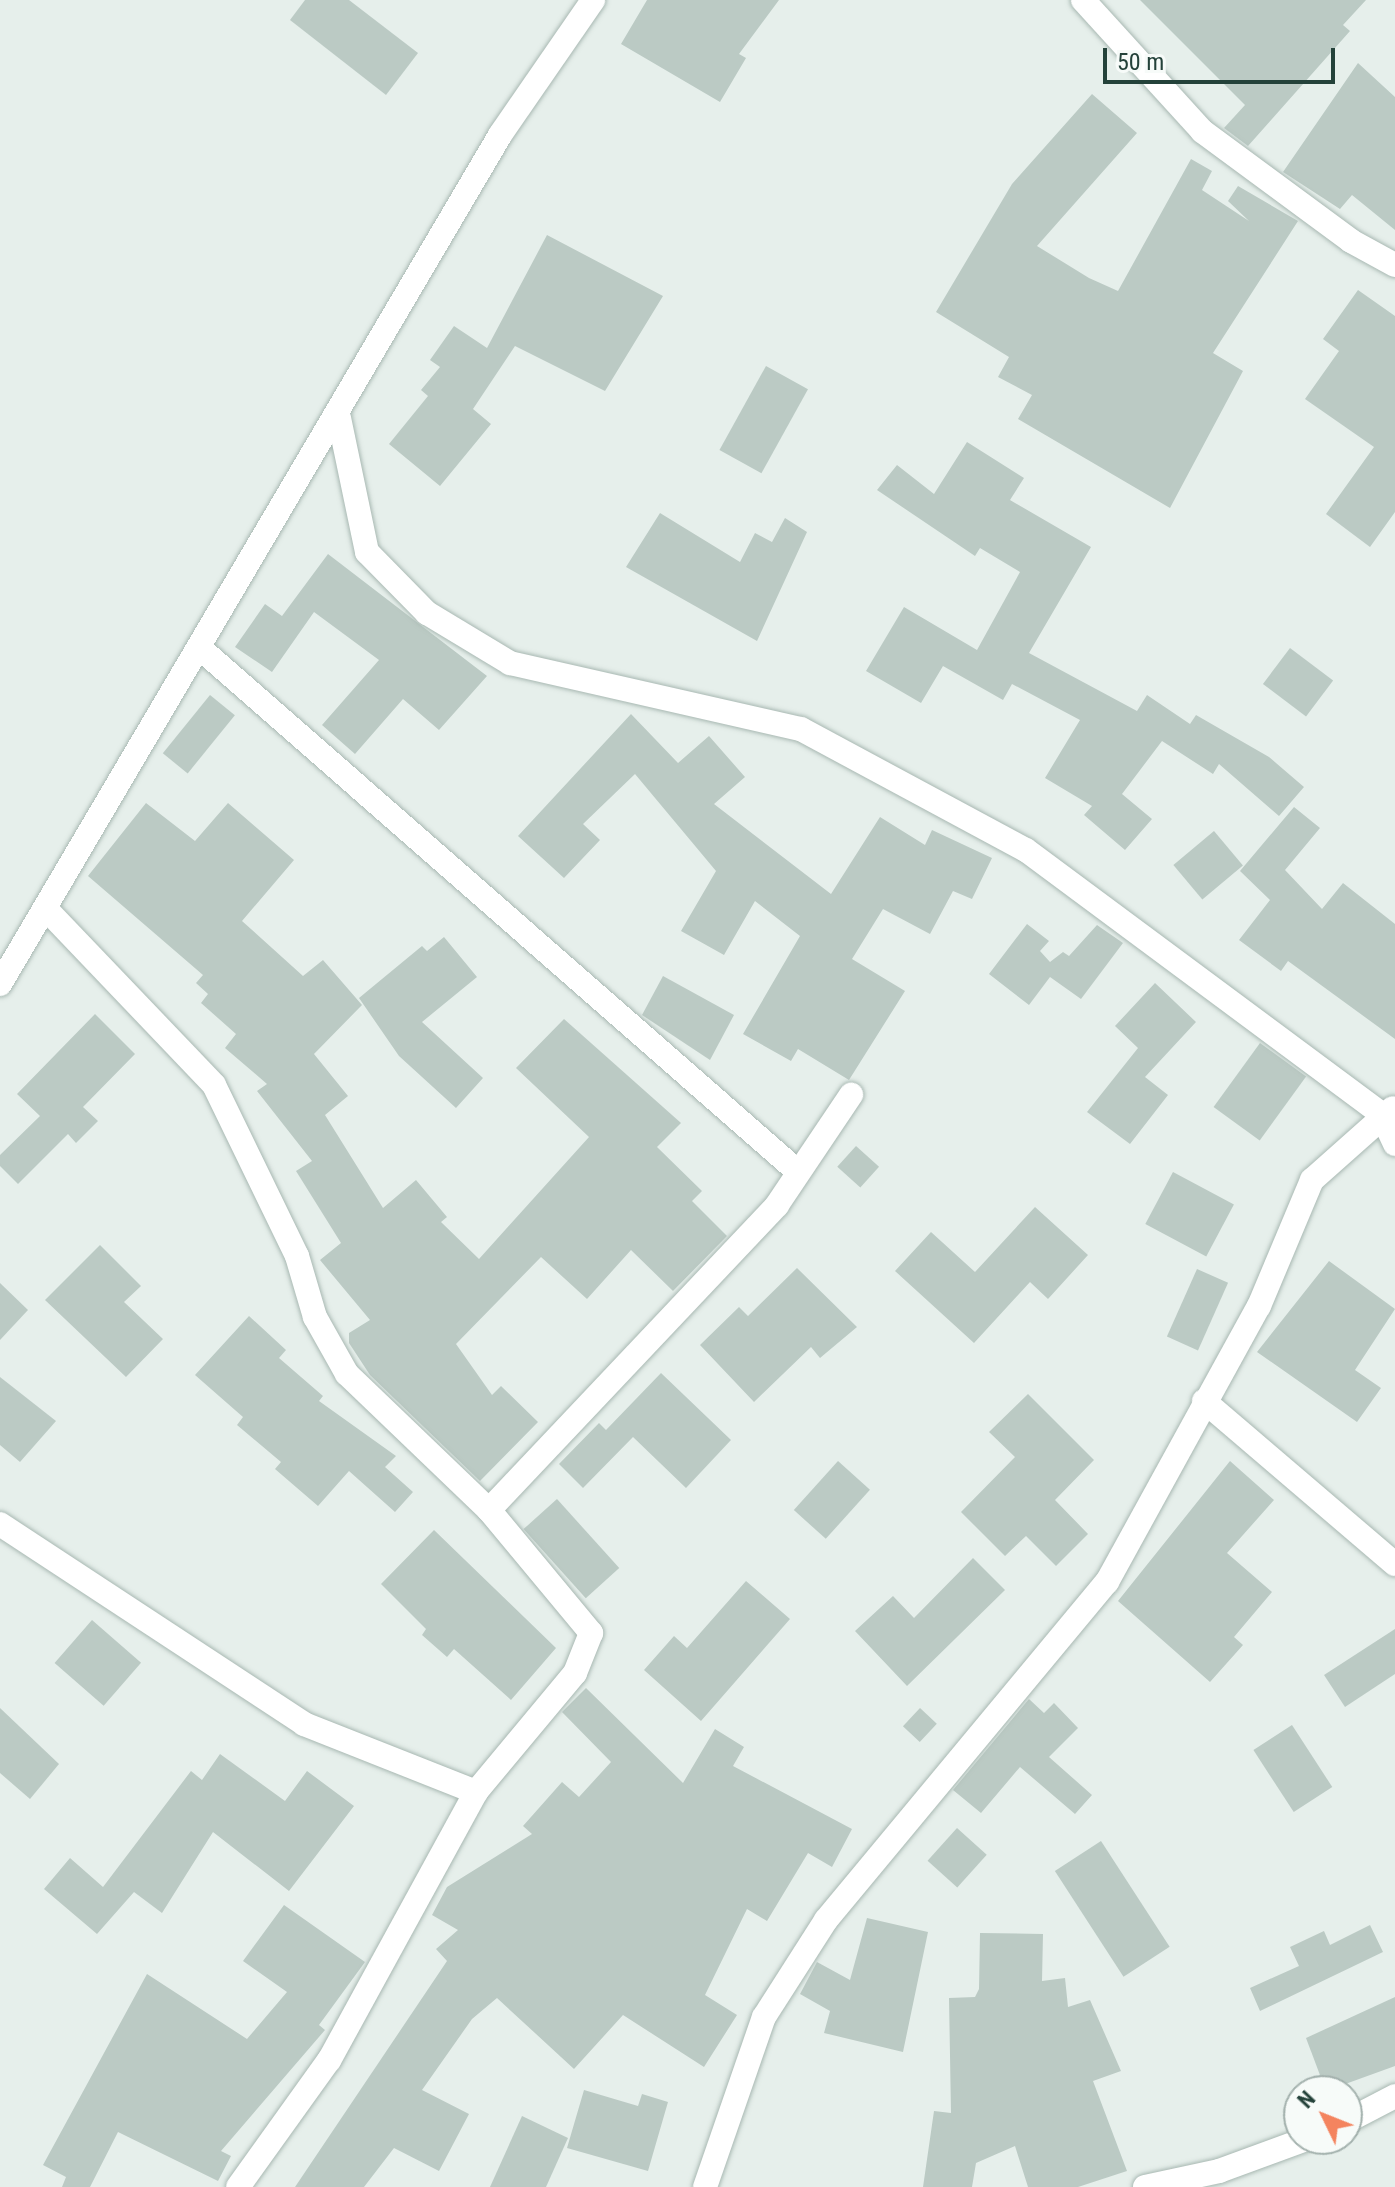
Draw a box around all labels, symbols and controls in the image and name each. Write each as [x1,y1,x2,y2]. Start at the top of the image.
scale bar [1107,32,1339,82]
text: 50 m [1117,48,1164,76]
north arrow [1283,2075,1363,2155]
text: N [1293,2086,1320,2113]

